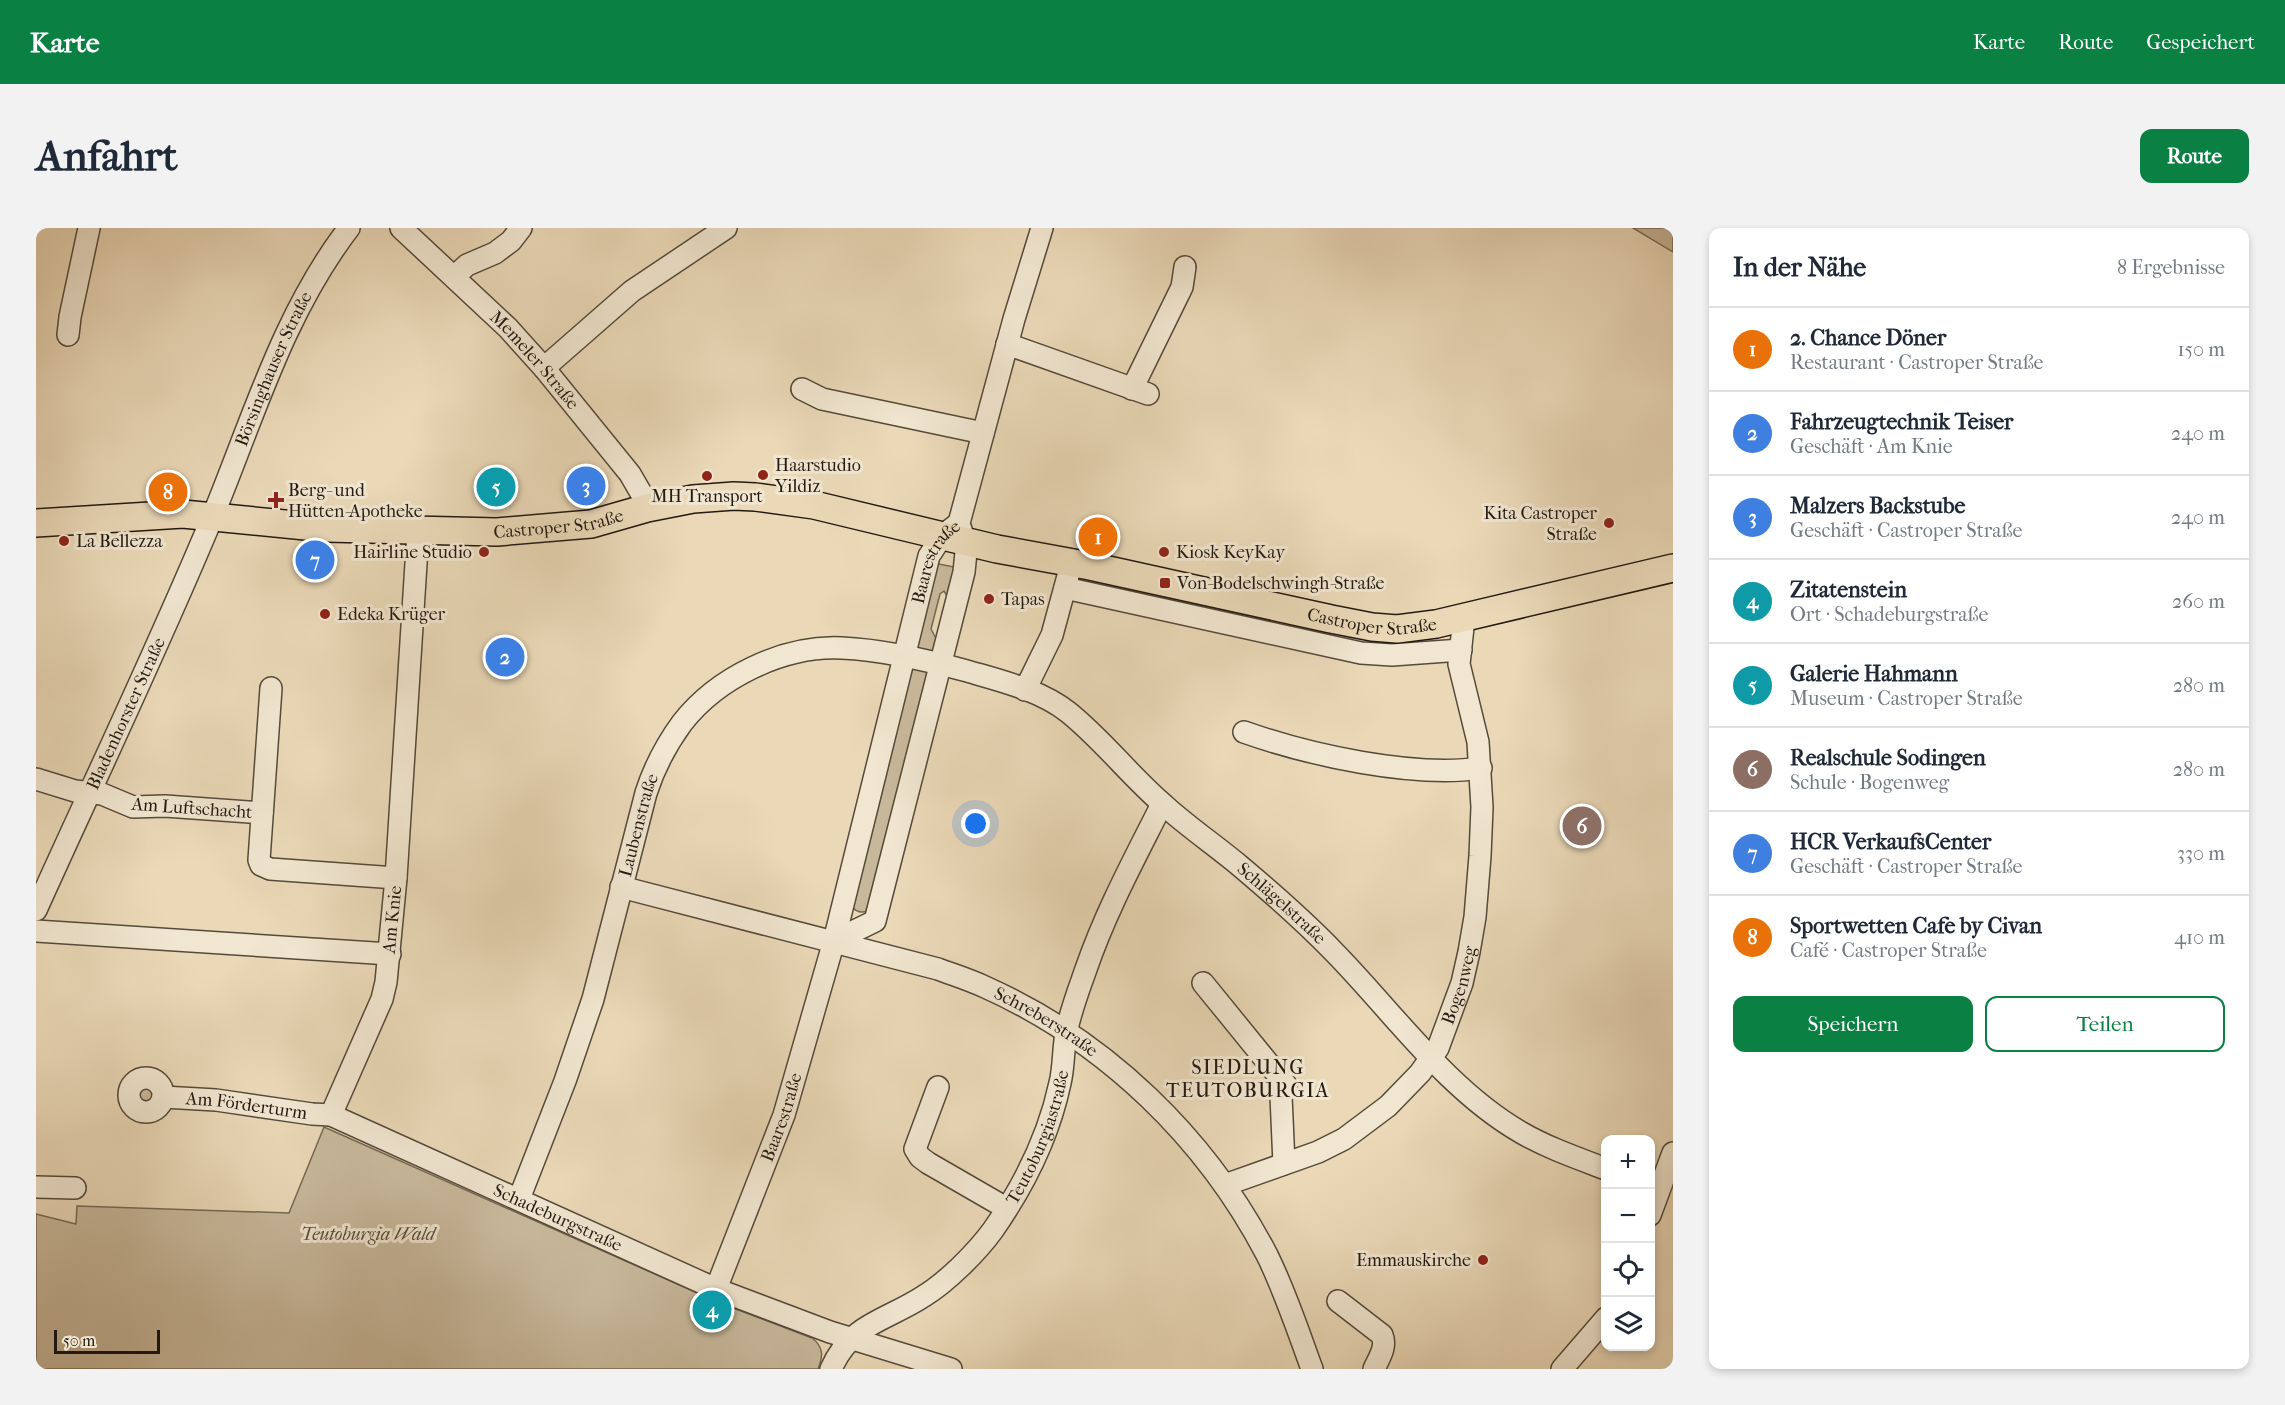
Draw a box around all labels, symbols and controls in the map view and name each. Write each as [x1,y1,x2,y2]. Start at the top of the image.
text: Karte [30,26,100,59]
text: Karte [1973,30,2025,54]
text: Route [2058,30,2113,54]
text: Gespeichert [2146,30,2255,54]
button: Route [2140,129,2249,183]
text: Anfahrt [36,132,178,181]
text: In der Nähe [1733,252,1866,283]
text: 8 Ergebnisse [2117,256,2225,279]
street label: Börsinghauser Straße [231,288,317,449]
street label: Memeler Straße [485,306,583,414]
text: 2. Chance Döner [1790,325,1946,351]
text: 1 [1749,338,1756,361]
text: 150 m [2177,338,2225,361]
text: Restaurant · Castroper Straße [1790,351,2044,374]
text: Fahrzeugtechnik Teiser [1790,409,2013,435]
text: 2 [1747,422,1758,445]
text: 240 m [2171,422,2225,445]
text: Geschäft · Am Knie [1790,435,1953,458]
place label: Haarstudio Yildiz [774,455,861,497]
pin: 5 [476,464,516,510]
pin: 3 [566,464,606,508]
marker: Haarstudio Yildiz [756,468,770,482]
marker: MH Transport [700,469,714,483]
pin: 8 [148,470,188,514]
place label: Berg- und Hütten-Apotheke [288,480,423,522]
place label: MH Transport [651,486,763,507]
marker: Berg- und Hütten-Apotheke [269,493,283,507]
text: Malzers Backstube [1790,493,1965,519]
place label: Kita Castroper Straße [1484,503,1597,545]
street label: Castroper Straße [493,505,626,543]
text: 3 [1748,506,1757,529]
text: 240 m [2171,506,2225,529]
pin: 1 [1078,514,1118,560]
street label: Baarestraße [908,516,965,606]
marker: Kita Castroper Straße [1602,516,1616,530]
text: Geschäft · Castroper Straße [1790,519,2022,542]
place label: La Bellezza [76,531,163,552]
marker: La Bellezza [57,534,71,548]
pin: 7 [296,538,334,582]
place label: Hairline Studio [353,542,472,563]
place label: Kiosk KeyKay [1176,542,1286,563]
marker: Hairline Studio [477,545,491,559]
marker: Kiosk KeyKay [1157,545,1171,559]
place label: Von-Bodelschwingh-Straße [1176,573,1385,594]
marker: Von-Bodelschwingh-Straße [1158,576,1172,590]
text: Zitatenstein [1790,577,1907,603]
place label: Tapas [1001,589,1045,610]
text: 4 [1747,590,1758,613]
text: 260 m [2172,590,2225,613]
marker: Tapas [982,592,996,606]
text: Ort · Schadeburgstraße [1790,603,1988,626]
place label: Edeka Krüger [337,604,446,625]
street label: Castroper Straße [1305,604,1438,640]
marker: Edeka Krüger [318,607,332,621]
street label: Bladenhorster Straße [82,634,170,793]
pin: 2 [486,634,524,680]
text: Galerie Hahmann [1790,661,1958,687]
text: 5 [1748,674,1757,697]
text: 280 m [2173,674,2225,697]
text: Museum · Castroper Straße [1790,687,2023,710]
text: Realschule Sodingen [1790,745,1986,771]
text: 6 [1747,758,1758,781]
text: 280 m [2173,758,2225,781]
street label: Laubenstraße [615,770,663,879]
text: Schule · Bogenweg [1790,771,1949,794]
street label: Am Luftschacht [130,794,254,823]
pin: 6 [1562,804,1602,848]
your location [961,809,990,838]
text: HCR VerkaufsCenter [1790,829,1991,855]
text: 7 [1748,842,1757,865]
text: 330 m [2177,842,2225,865]
text: Geschäft · Castroper Straße [1790,855,2022,878]
street label: Schlägelstraße [1233,858,1330,949]
street label: Am Knie [379,885,406,955]
text: Sportwetten Cafe by Civan [1790,913,2042,939]
text: 8 [1747,926,1758,949]
text: 410 m [2174,926,2225,949]
text: Café · Castroper Straße [1790,939,1987,962]
street label: Bogenweg [1438,944,1481,1027]
street label: Schreberstraße [991,983,1102,1061]
button: Speichern [1733,996,1973,1052]
button: Teilen [1985,996,2225,1052]
district label: SIEDLUNG TEUTOBURGIA [1166,1056,1330,1102]
street label: Teutoburgiastraße [1002,1069,1073,1209]
street label: Baarestraße [757,1070,807,1165]
street label: Am Förderturm [184,1088,309,1124]
map controls [1601,1135,1655,1351]
button: + [1601,1135,1655,1189]
street label: Schadeburgstraße [490,1180,625,1256]
button: − [1601,1189,1655,1243]
park label: Teutoburgia Wald [301,1224,438,1245]
button: locate [1601,1243,1655,1297]
place label: Emmauskirche [1356,1250,1471,1271]
marker: Emmauskirche [1476,1253,1490,1267]
pin: 4 [692,1288,732,1332]
button: layers [1601,1297,1655,1351]
scale bar [54,1327,160,1354]
text: 50 m [63,1331,95,1350]

